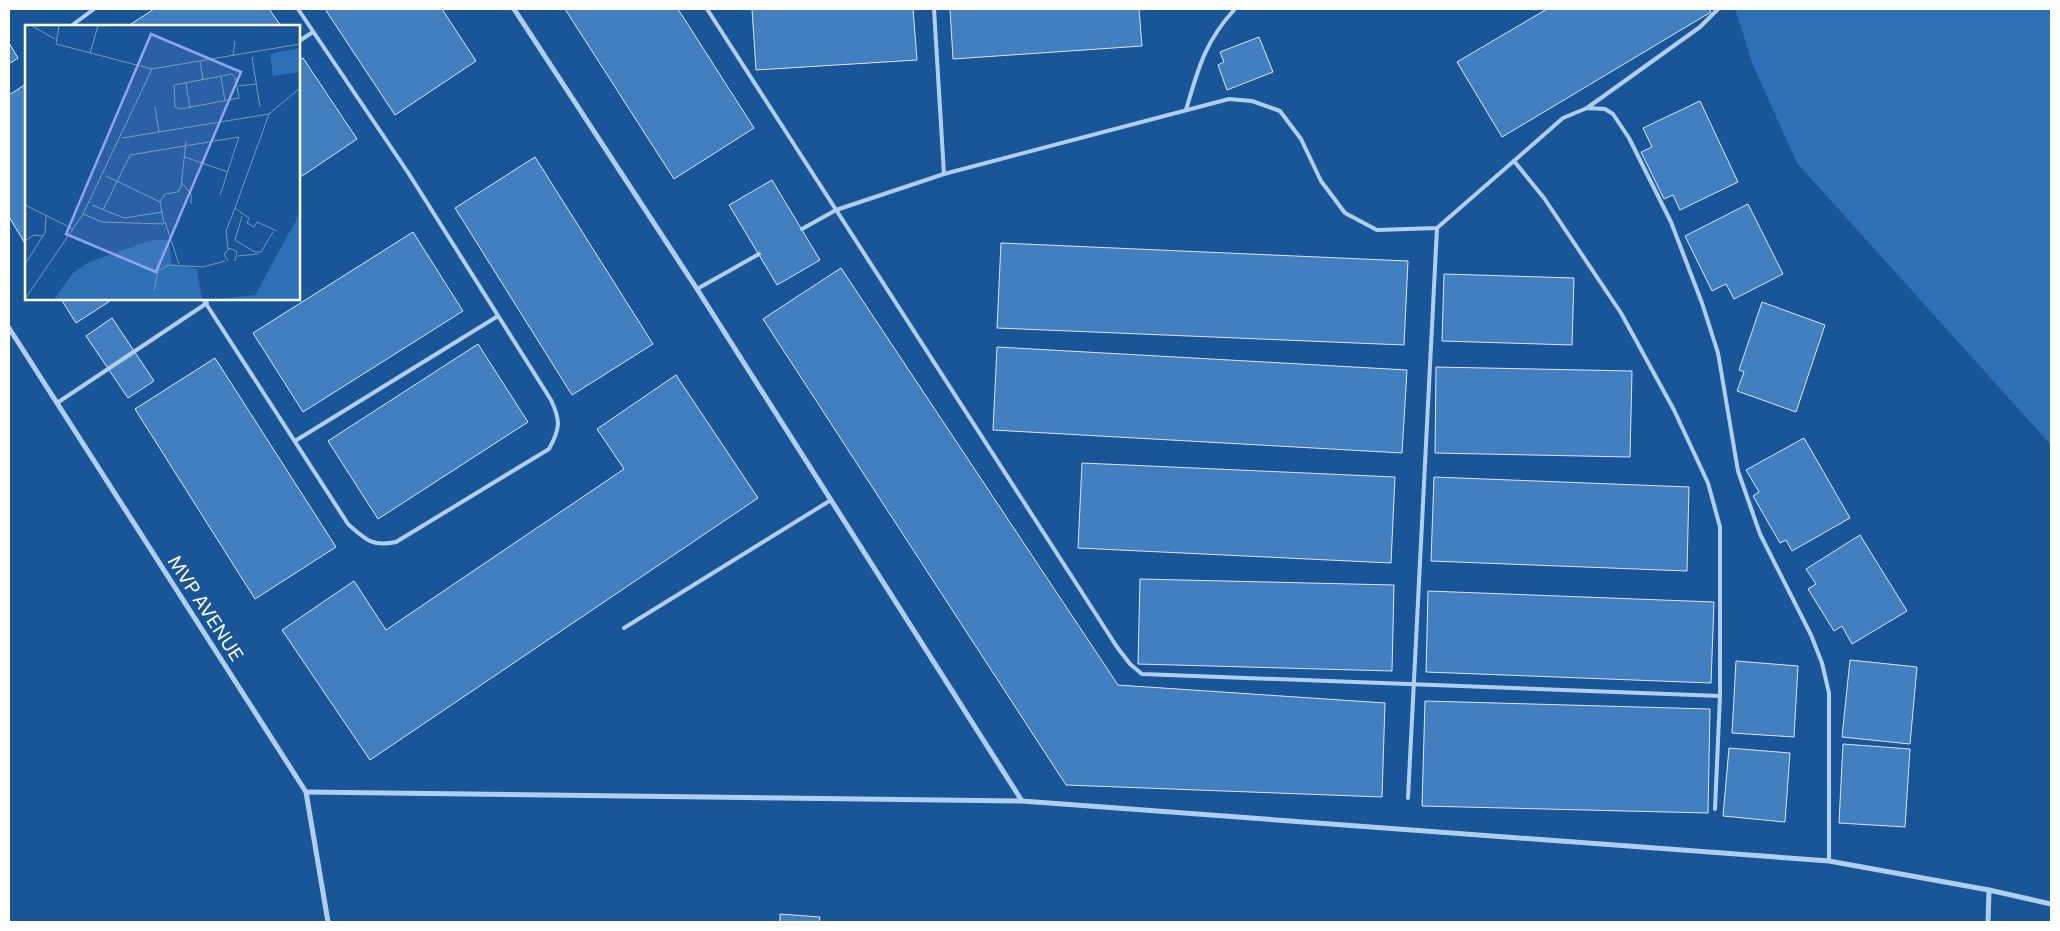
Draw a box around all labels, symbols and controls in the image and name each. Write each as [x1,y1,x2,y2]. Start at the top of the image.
inset map [25,25,300,300]
street label: MVP AVENUE [164,551,249,665]

